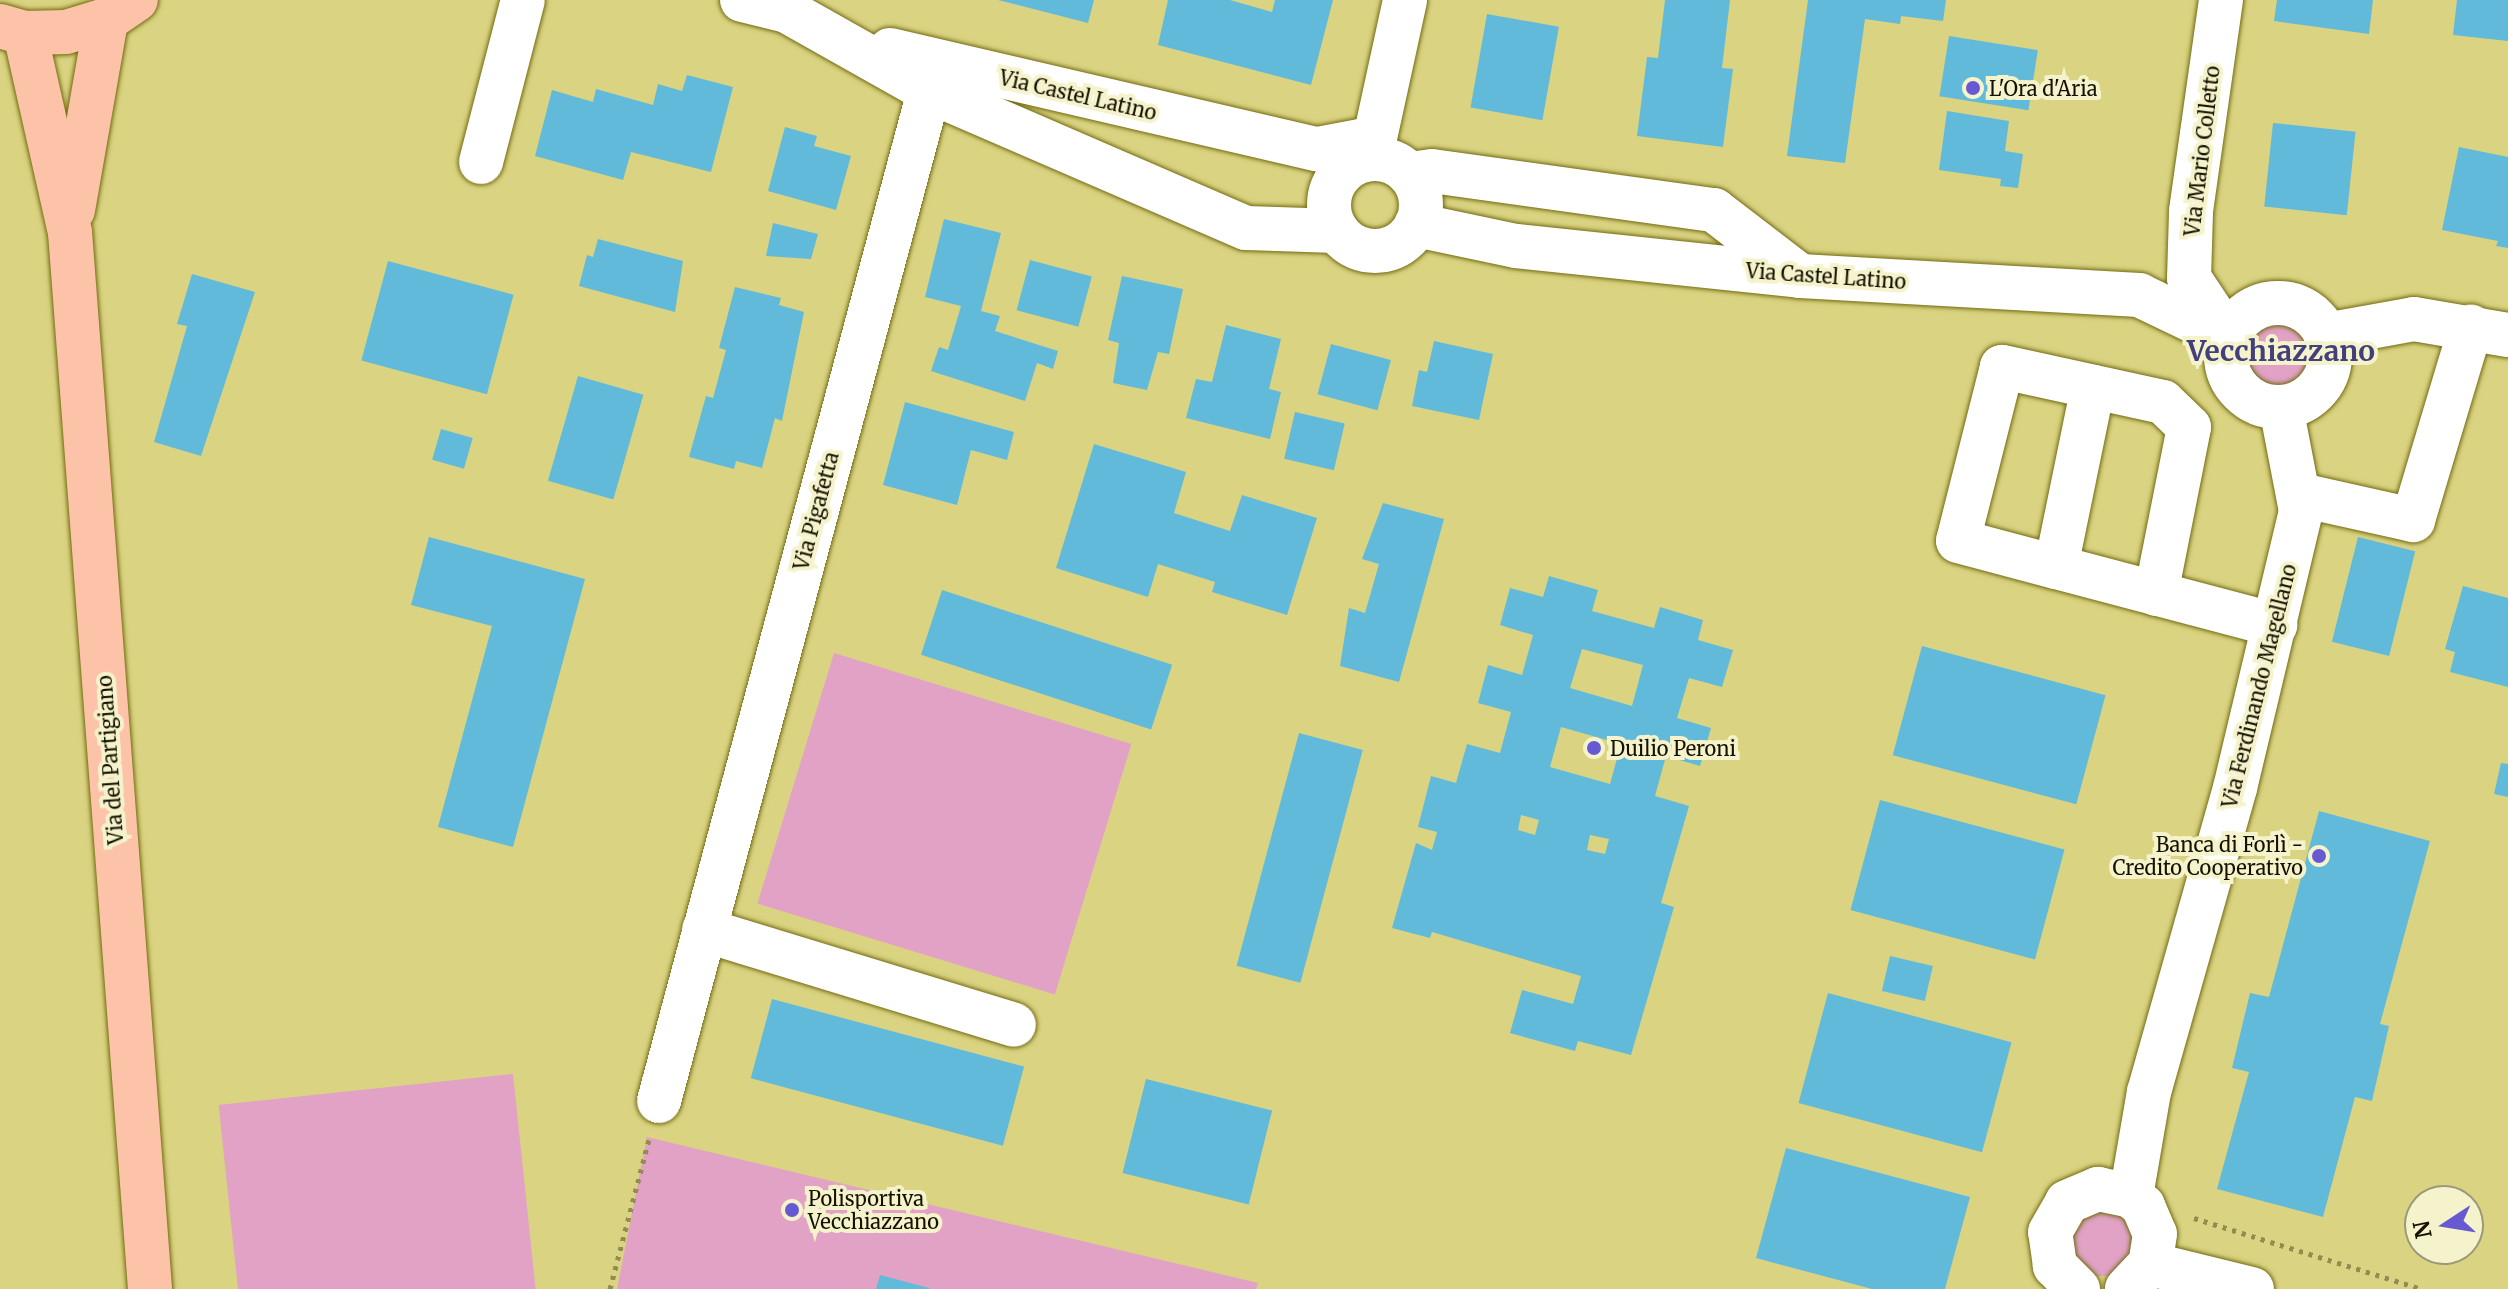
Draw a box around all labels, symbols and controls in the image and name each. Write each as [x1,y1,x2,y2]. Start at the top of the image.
street label: Via Mario Colletto [2180,64,2224,238]
street label: Via Castel Latino [997,65,1159,125]
place label: L'Ora d'Aria [1989,76,2097,100]
marker: L'Ora d'Aria [1964,79,1982,97]
street label: Via Castel Latino [1745,258,1907,294]
district label: Vecchiazzano [2187,334,2375,368]
street label: Via Pigafetta [789,449,843,573]
street label: Via Ferdinando Magellano [2217,562,2301,810]
street label: Via del Partigiano [92,675,128,845]
place label: Duilio Peroni [1610,736,1736,760]
marker: Duilio Peroni [1585,739,1603,757]
place label: Banca di Forlì - Credito Cooperativo [2113,832,2303,879]
marker: Banca di Forlì - Credito Cooperativo [2310,847,2328,865]
north arrow [2404,1185,2484,1265]
place label: Polisportiva Vecchiazzano [808,1186,939,1233]
marker: Polisportiva Vecchiazzano [783,1201,801,1219]
text: N [2407,1218,2438,1241]

